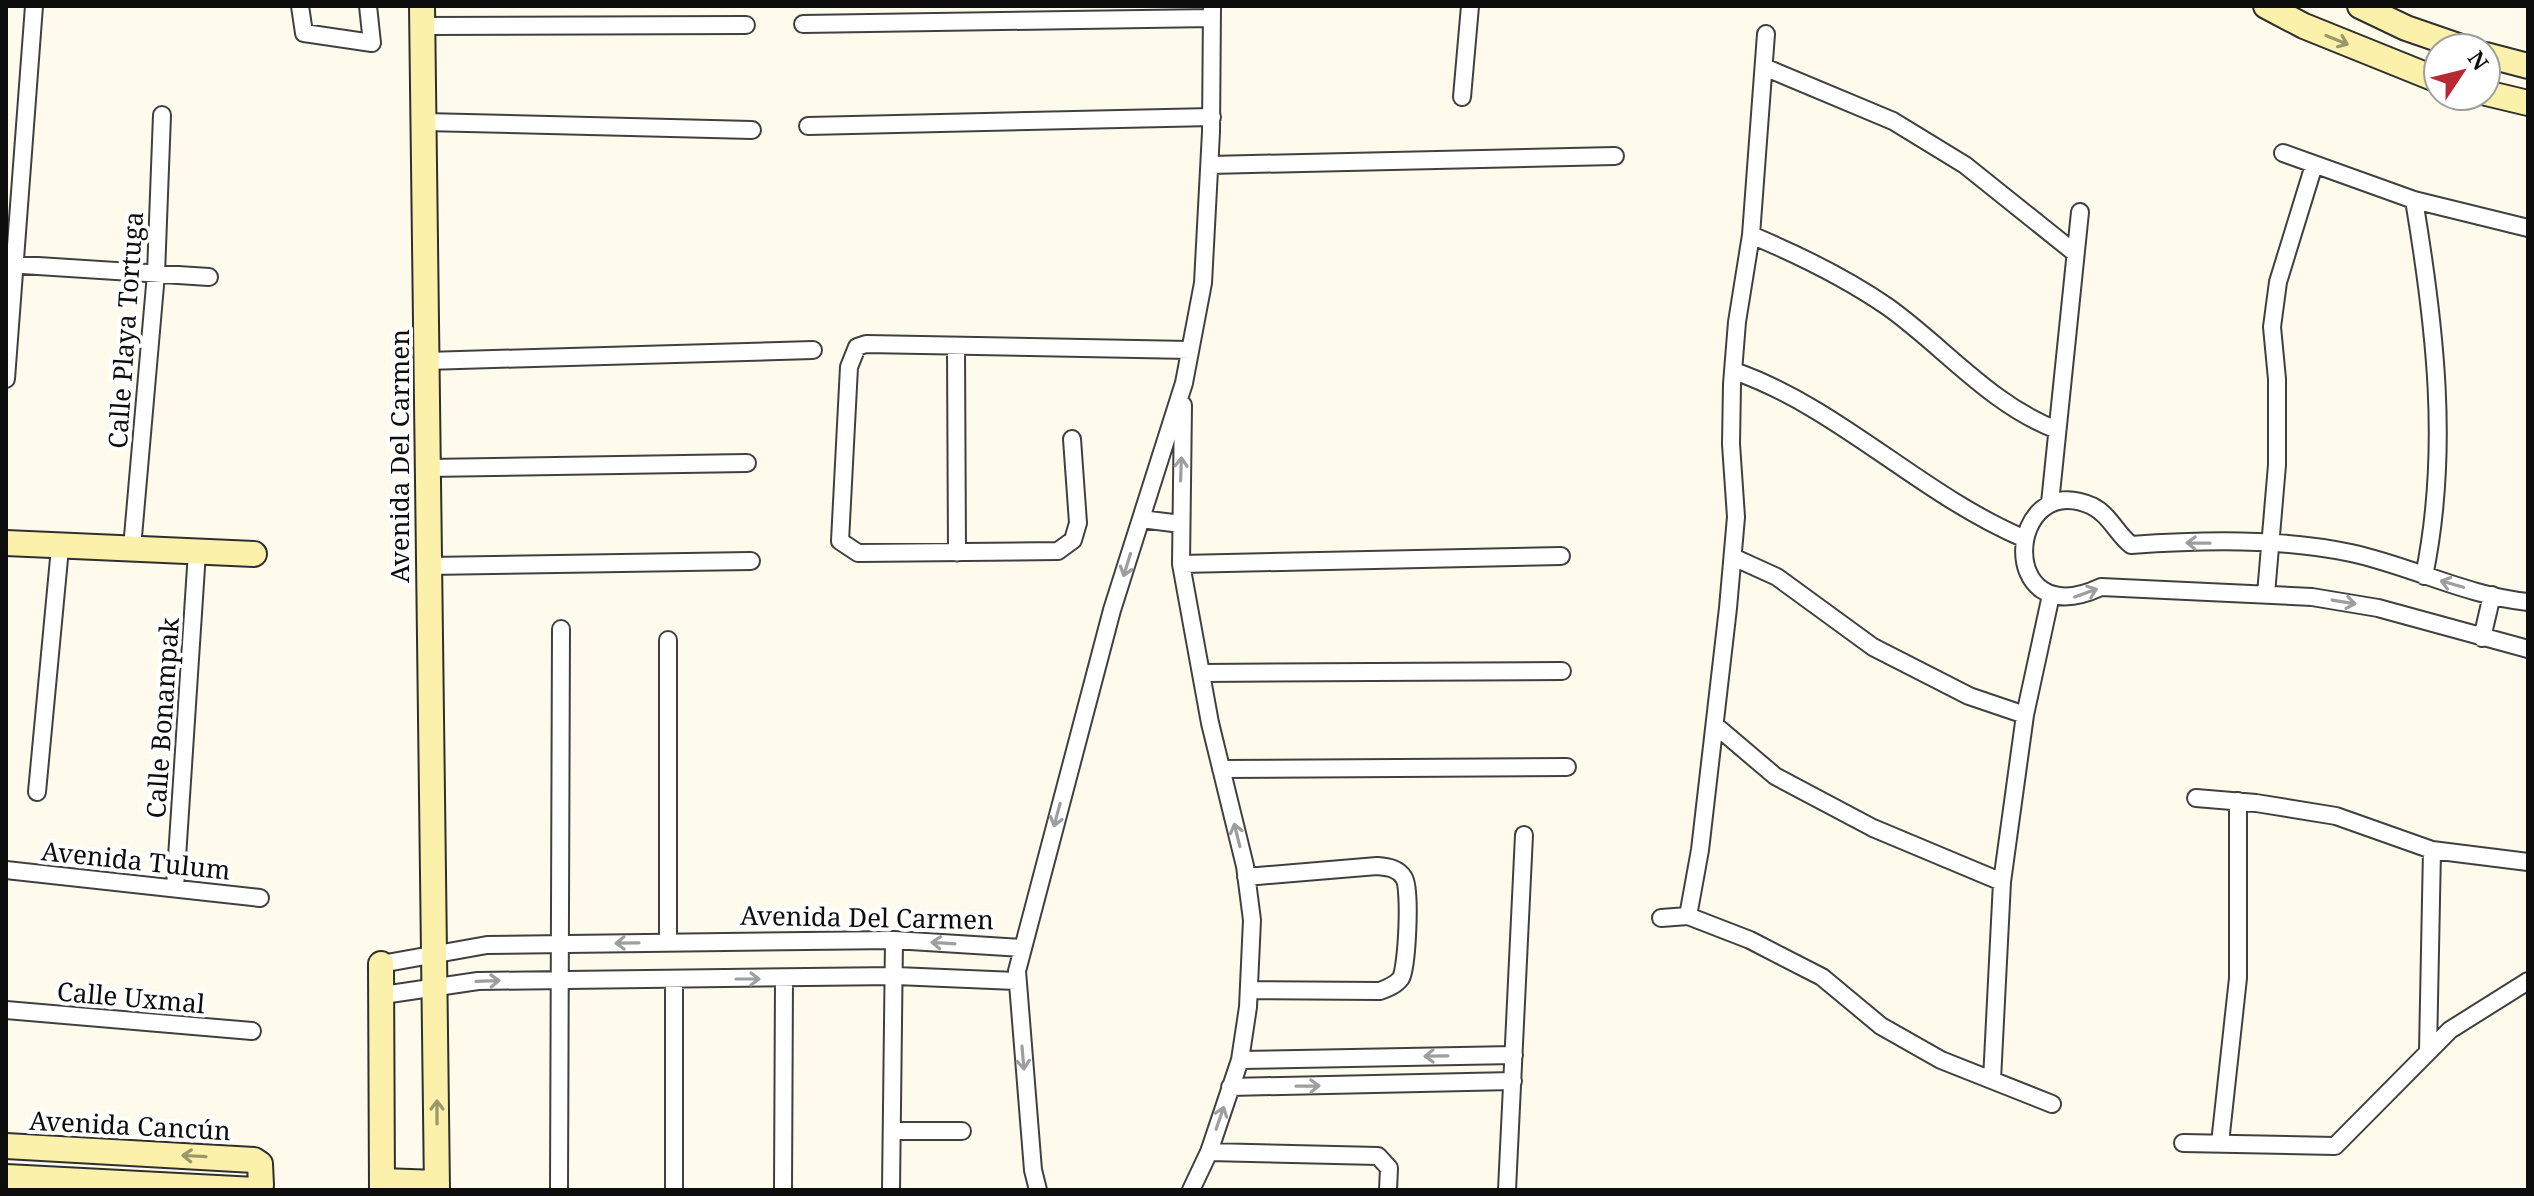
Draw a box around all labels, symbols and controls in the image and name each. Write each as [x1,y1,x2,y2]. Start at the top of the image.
north arrow [2422,32,2502,112]
one-way arrow [2324,33,2349,48]
text: N [2462,44,2496,76]
street label: Calle Playa Tortuga [99,210,151,450]
street label: Avenida Del Carmen [381,329,417,583]
one-way arrow [1174,456,1189,483]
one-way arrow [2185,535,2212,550]
one-way arrow [1118,552,1133,577]
one-way arrow [2440,576,2466,591]
one-way arrow [2073,584,2098,599]
one-way arrow [2330,595,2356,610]
street label: Calle Bonampak [137,616,187,820]
one-way arrow [1049,802,1064,828]
one-way arrow [1229,823,1244,849]
street label: Avenida Tulum [40,832,232,888]
street label: Avenida Del Carmen [740,897,994,937]
one-way arrow [614,935,641,951]
one-way arrow [930,935,957,950]
one-way arrow [734,971,761,987]
street label: Calle Uxmal [56,973,206,1021]
one-way arrow [474,974,501,989]
one-way arrow [1016,1045,1031,1071]
one-way arrow [1423,1049,1450,1064]
one-way arrow [1294,1078,1321,1093]
one-way arrow [429,1099,445,1126]
street label: Avenida Cancún [28,1102,232,1148]
one-way arrow [1214,1105,1229,1130]
one-way arrow [181,1149,208,1164]

